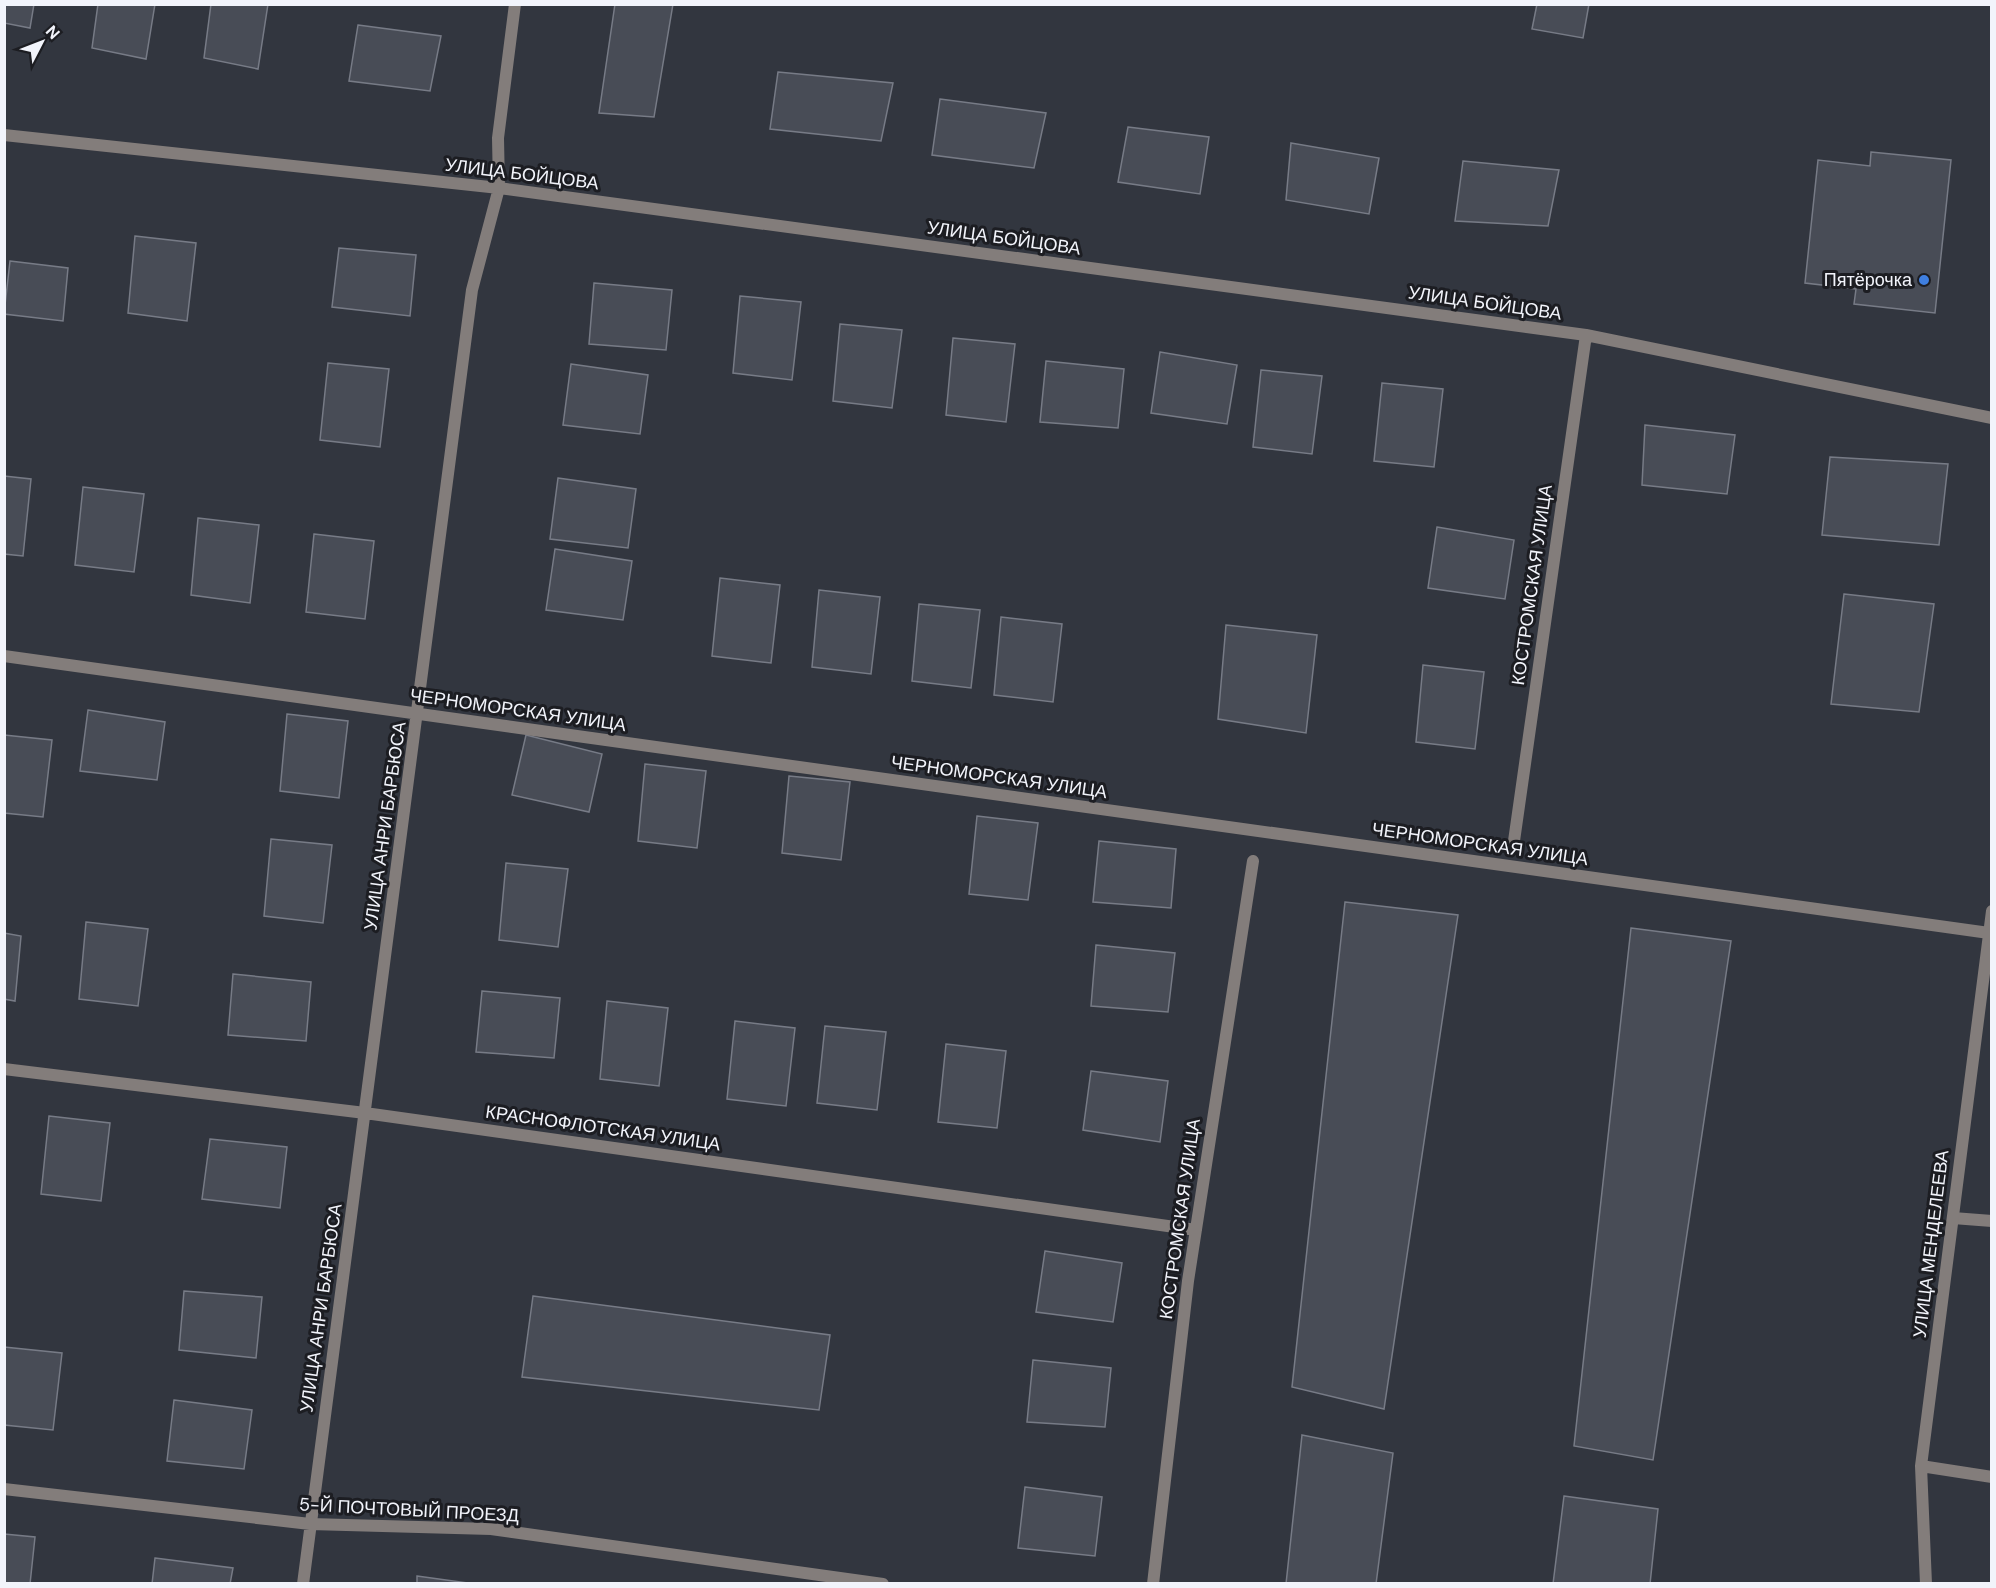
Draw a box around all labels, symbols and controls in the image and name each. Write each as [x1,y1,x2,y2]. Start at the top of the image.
north arrow [12,12,72,72]
text: N [41,21,64,44]
street label: УЛИЦА БОЙЦОВА [444,153,600,195]
street label: УЛИЦА БОЙЦОВА [926,215,1082,261]
place label: Пятёрочка [1824,268,1913,292]
marker: Пятёрочка [1917,273,1931,287]
street label: УЛИЦА БОЙЦОВА [1407,280,1563,326]
street label: КОСТРОМСКАЯ УЛИЦА [1506,483,1558,687]
street label: ЧЕРНОМОРСКАЯ УЛИЦА [408,683,628,737]
street label: УЛИЦА АНРИ БАРБЮСА [358,720,412,932]
street label: ЧЕРНОМОРСКАЯ УЛИЦА [889,750,1109,804]
street label: ЧЕРНОМОРСКАЯ УЛИЦА [1370,817,1590,871]
street label: КРАСНОФЛОТСКАЯ УЛИЦА [484,1100,722,1156]
street label: КОСТРОМСКАЯ УЛИЦА [1154,1117,1206,1321]
street label: УЛИЦА МЕНДЕЛЕЕВА [1908,1149,1954,1339]
street label: УЛИЦА АНРИ БАРБЮСА [294,1202,348,1414]
street label: 5-Й ПОЧТОВЫЙ ПРОЕЗД [298,1492,520,1528]

